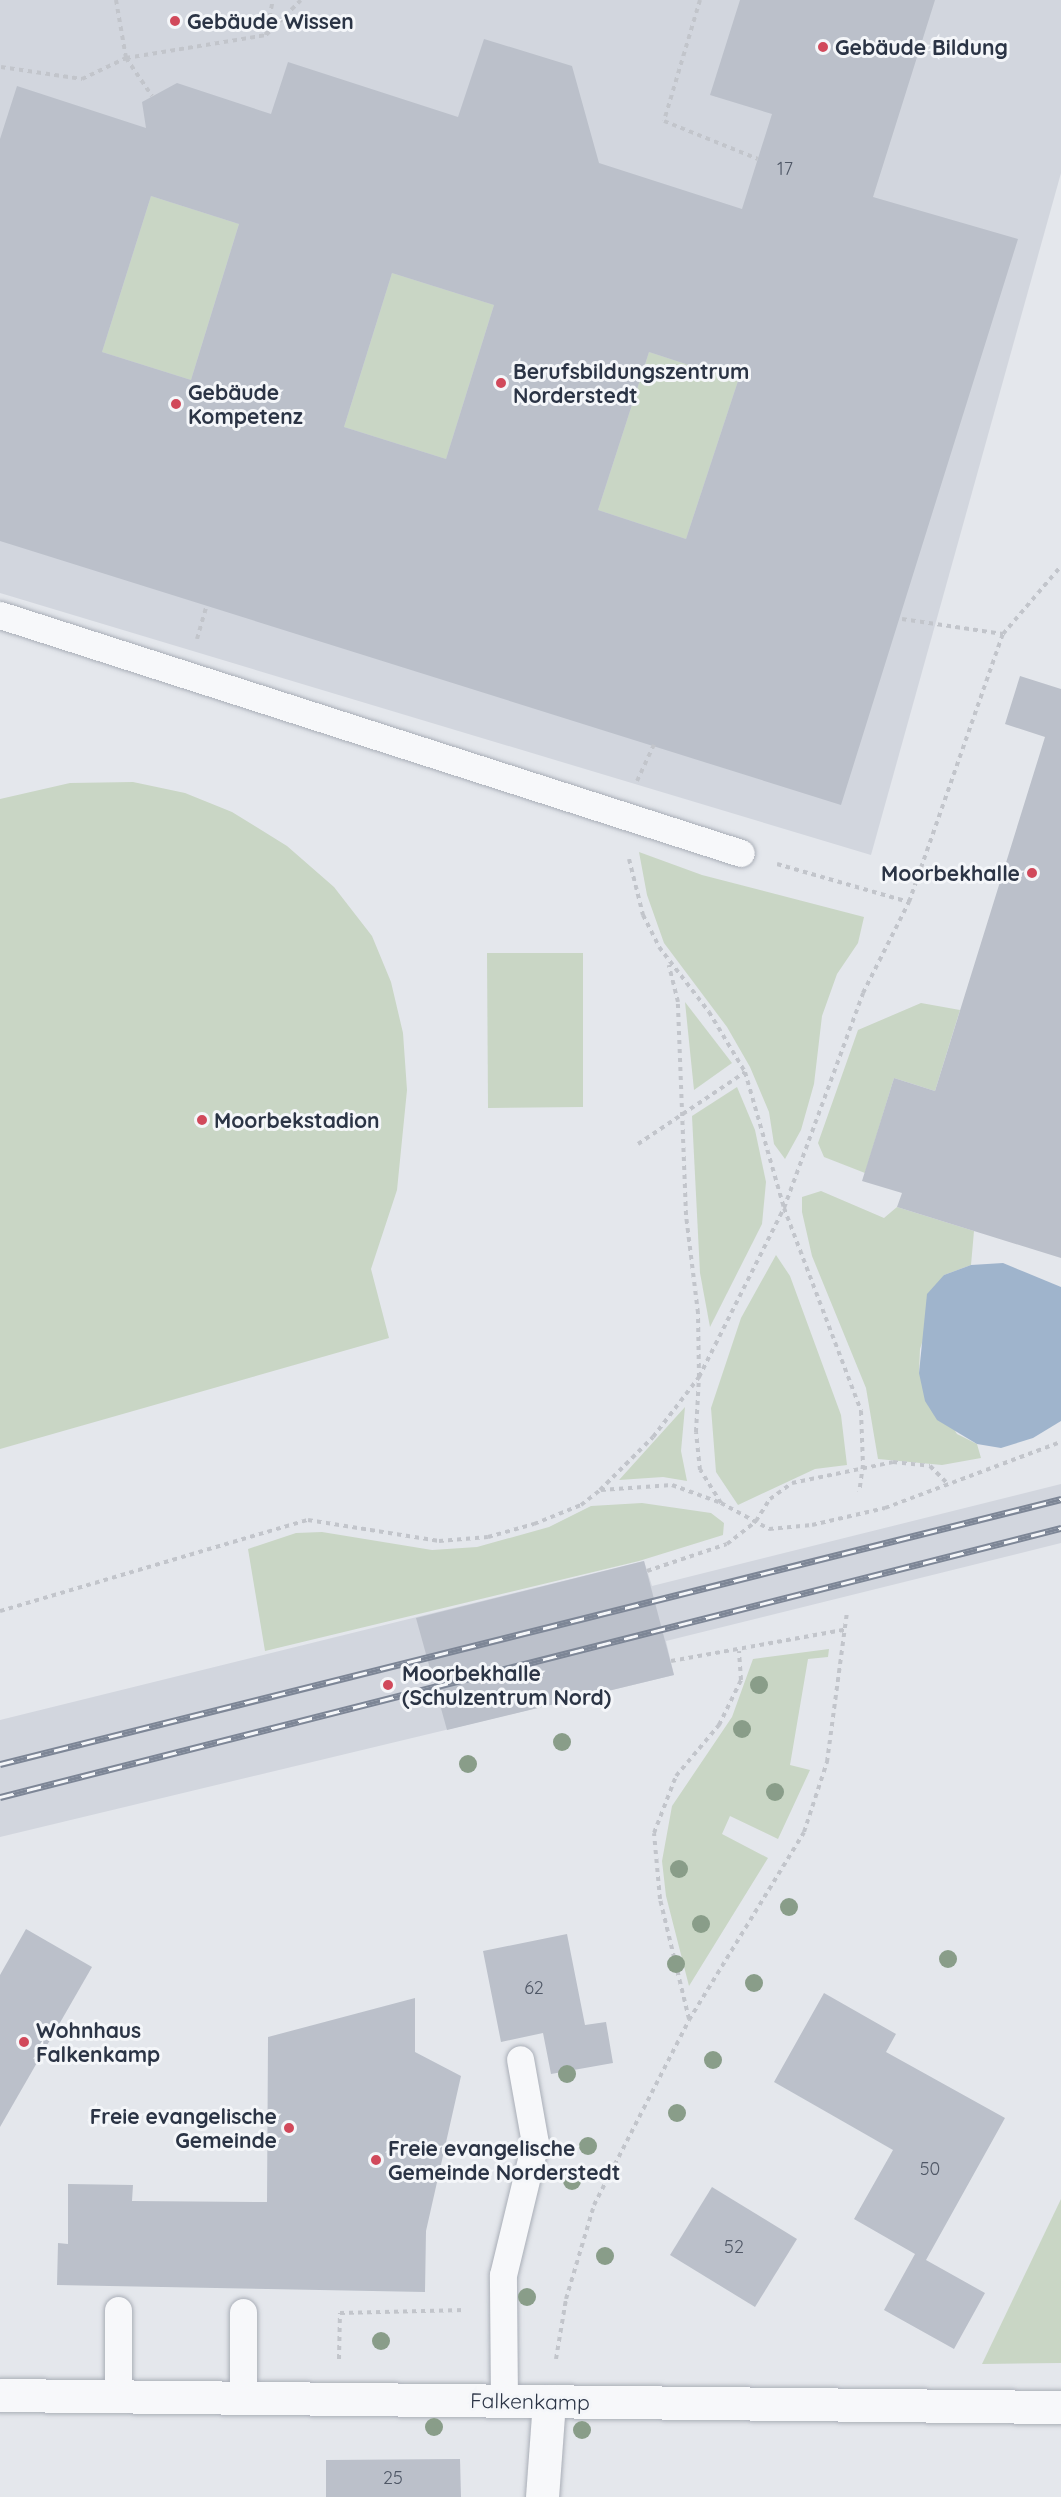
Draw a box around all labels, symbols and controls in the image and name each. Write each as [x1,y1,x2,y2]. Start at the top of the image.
place label: Gebäude Wissen [187,8,354,34]
marker: Gebäude Wissen [168,14,182,28]
place label: Gebäude Bildung [835,34,1008,60]
marker: Gebäude Bildung [816,40,830,54]
house number: 17 [777,158,793,180]
place label: Berufsbildungszentrum Norderstedt [513,358,749,408]
marker: Berufsbildungszentrum Norderstedt [494,376,508,390]
place label: Gebäude Kompetenz [188,379,303,429]
marker: Gebäude Kompetenz [169,397,183,411]
place label: Moorbekhalle [881,860,1020,886]
marker: Moorbekhalle [1025,866,1039,880]
place label: Moorbekstadion [214,1107,380,1133]
marker: Moorbekstadion [195,1113,209,1127]
place label: Moorbekhalle (Schulzentrum Nord) [402,1660,611,1710]
marker: Moorbekhalle (Schulzentrum Nord) [379,1676,397,1694]
house number: 62 [524,1977,544,1999]
place label: Wohnhaus Falkenkamp [36,2017,160,2067]
marker: Wohnhaus Falkenkamp [17,2035,31,2049]
place label: Freie evangelische Gemeinde [90,2103,277,2153]
marker: Freie evangelische Gemeinde [282,2121,296,2135]
place label: Freie evangelische Gemeinde Norderstedt [388,2135,620,2185]
marker: Freie evangelische Gemeinde Norderstedt [369,2153,383,2167]
house number: 50 [920,2158,940,2180]
house number: 52 [724,2236,744,2258]
street label: Falkenkamp [470,2387,590,2415]
house number: 25 [383,2467,403,2489]

